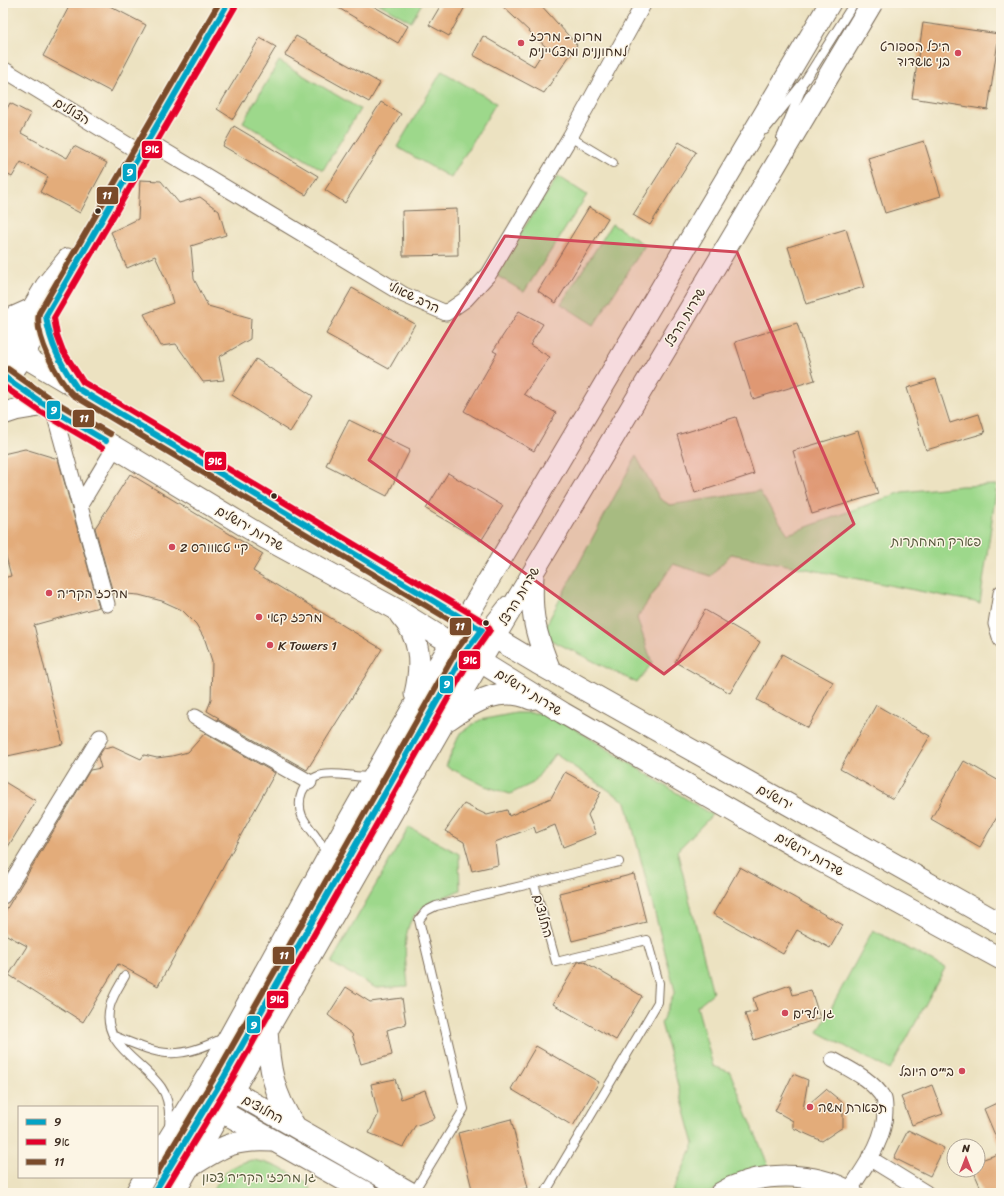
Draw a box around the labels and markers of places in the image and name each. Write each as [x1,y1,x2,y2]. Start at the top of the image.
place label: מרום - מרכז למחוננים ומצטיינים [529,25,628,63]
place label: היכל הספורט בני אשדוד [880,35,950,73]
marker: מרום - מרכז למחוננים ומצטיינים [516,38,526,48]
marker: היכל הספורט בני אשדוד [953,48,963,58]
unlabelled marker [93,206,103,216]
unlabelled marker [269,491,279,501]
place label: קיי טאוורס 2 [180,536,248,559]
marker: קיי טאוורס 2 [167,542,177,552]
place label: מרכז הקריה [57,582,128,605]
marker: מרכז הקריה [44,588,54,598]
place label: מרכז קאי [267,606,322,629]
marker: מרכז קאי [254,612,264,622]
unlabelled marker [481,618,491,628]
place label: K Towers 1 [278,634,337,657]
marker: K Towers 1 [265,640,275,650]
place label: גן ילדים [793,1002,834,1025]
marker: גן ילדים [780,1008,790,1018]
place label: בי"ס היובל [899,1060,954,1083]
marker: בי"ס היובל [957,1066,967,1076]
place label: תפארת משה [818,1096,887,1119]
marker: תפארת משה [805,1102,815,1112]

